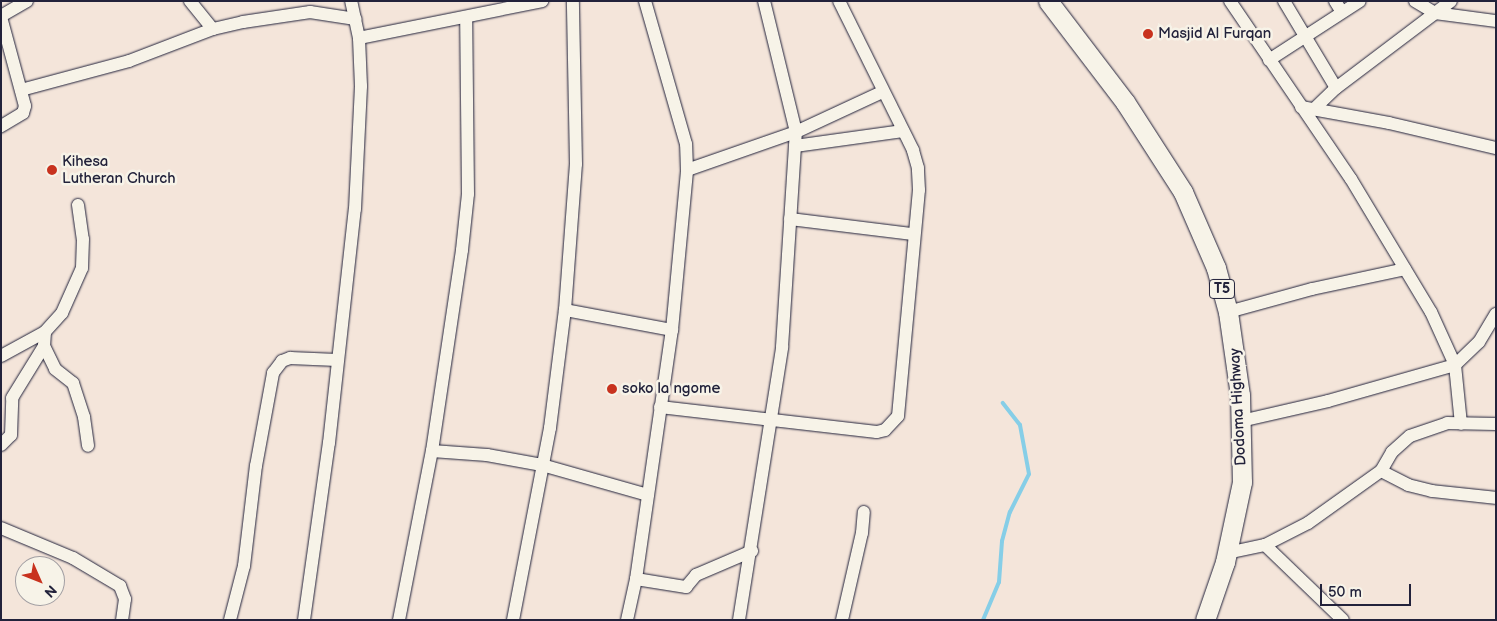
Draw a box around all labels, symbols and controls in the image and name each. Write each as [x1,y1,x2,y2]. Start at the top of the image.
place label: Masjid Al Furqan [1158,25,1271,43]
marker: Masjid Al Furqan [1142,28,1154,40]
place label: Kihesa Lutheran Church [62,152,176,187]
marker: Kihesa Lutheran Church [46,164,58,176]
road number: T5 [1208,278,1236,300]
street label: Dodoma Highway [1226,348,1250,466]
place label: soko la ngome [622,380,720,398]
marker: soko la ngome [606,383,618,395]
north arrow [15,556,65,606]
scale bar [1322,574,1413,606]
text: N [41,581,60,601]
text: 50 m [1328,583,1362,602]

